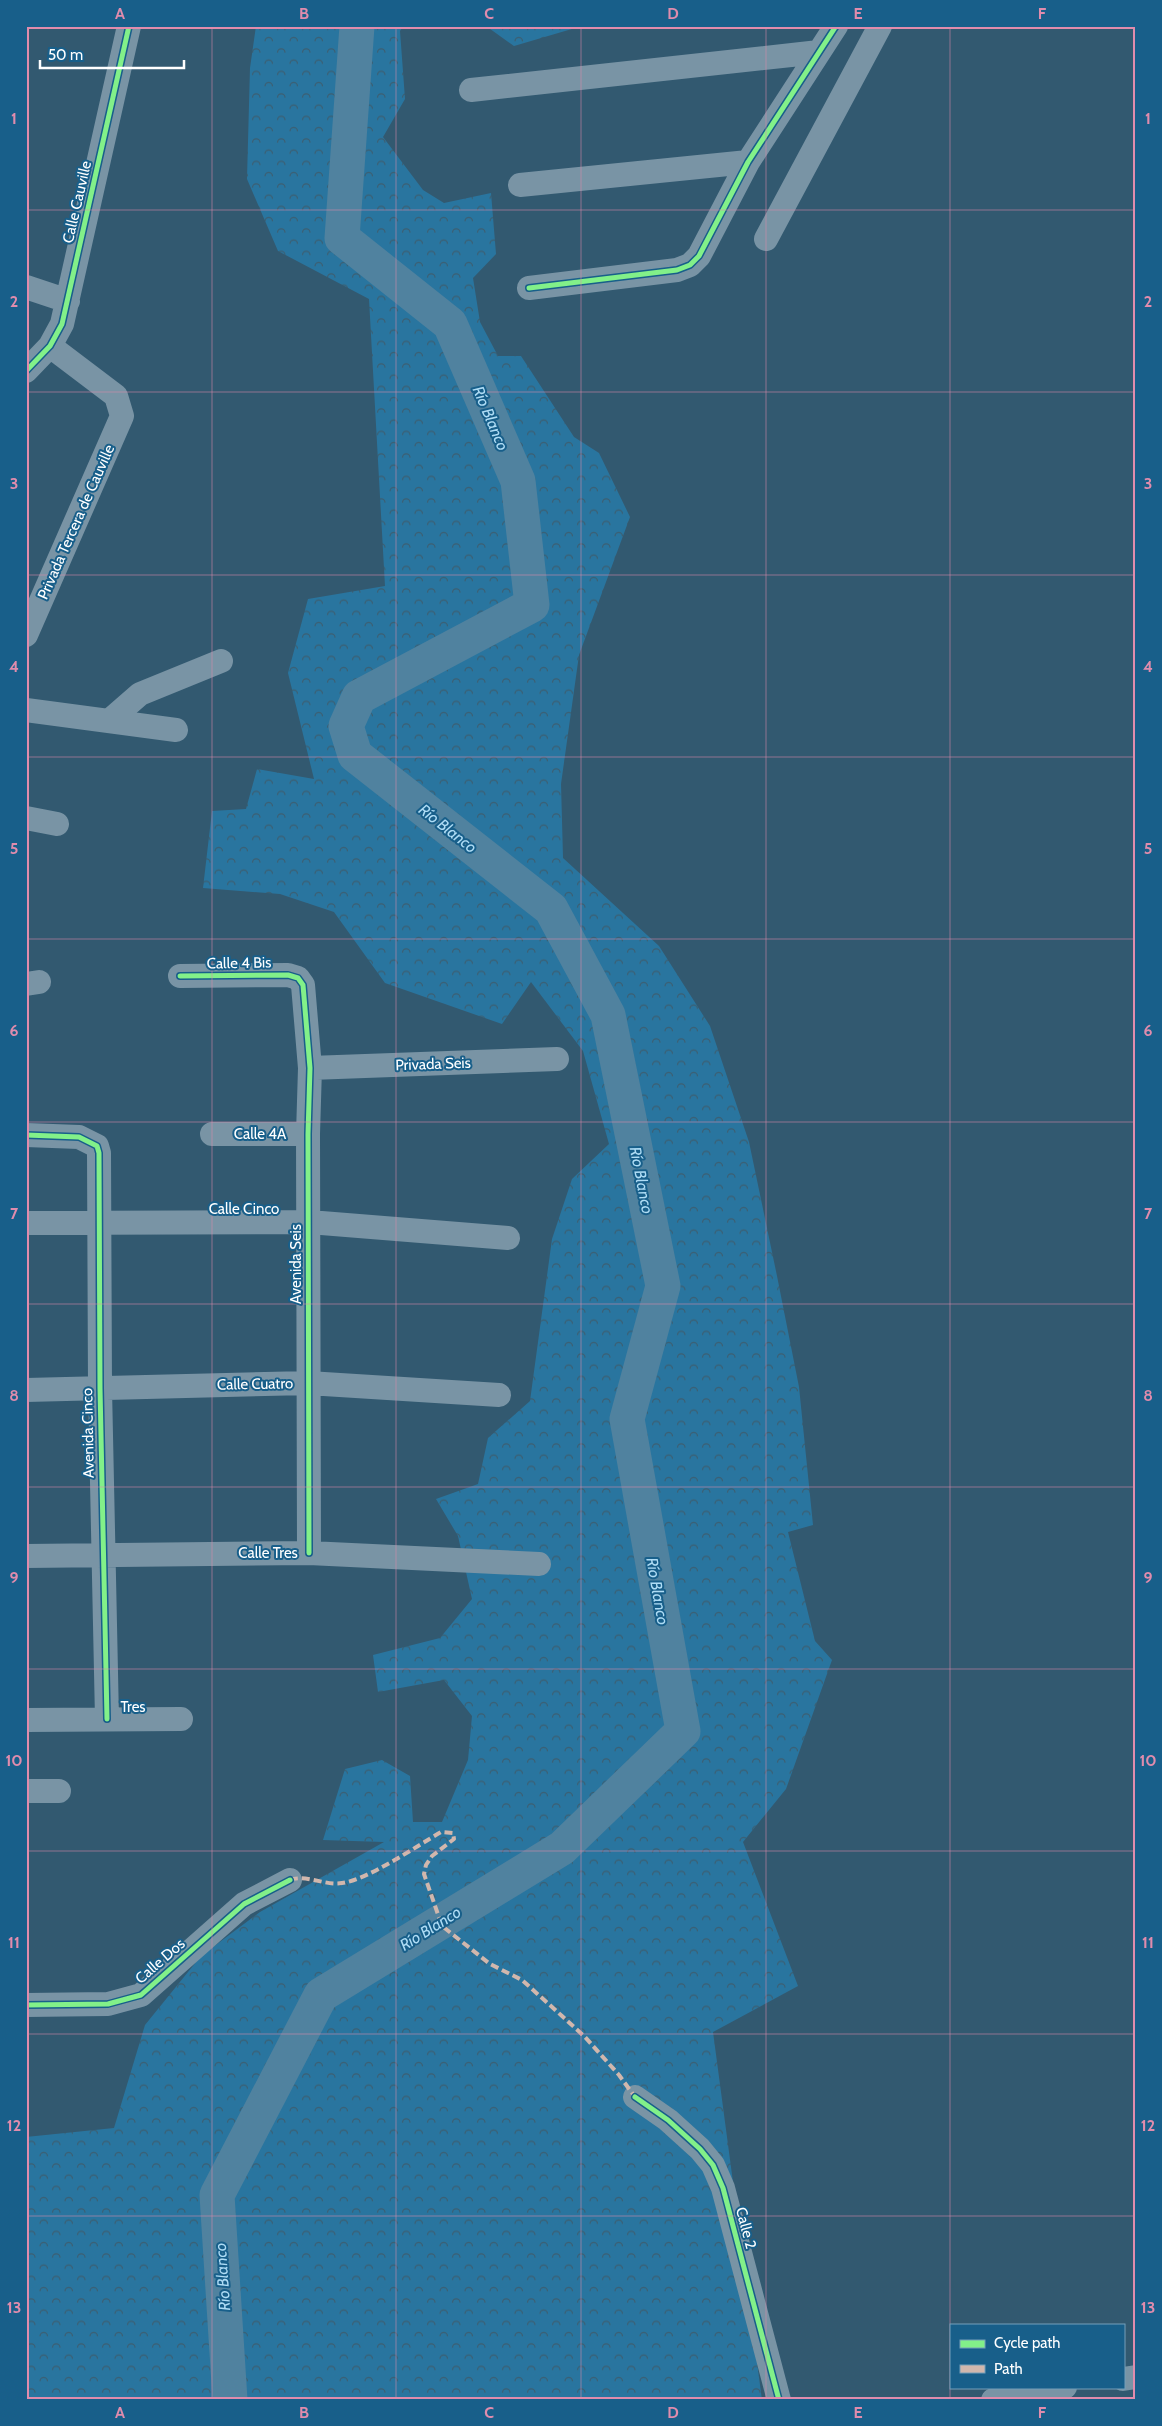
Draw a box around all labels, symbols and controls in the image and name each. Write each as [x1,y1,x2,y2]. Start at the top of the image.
text: A [115,4,125,23]
text: B [299,4,309,23]
text: C [484,4,494,23]
text: D [667,4,679,23]
text: E [853,4,863,23]
text: F [1038,4,1047,23]
scale bar [40,38,184,70]
text: 50 m [48,46,83,64]
text: 1 [11,109,17,128]
text: 1 [1145,109,1151,128]
street label: Calle Cauville [59,159,95,245]
text: 2 [10,292,18,311]
text: 2 [1144,292,1152,311]
water label: Río Blanco [468,383,513,453]
street label: Privada Tercera de Cauville [34,442,118,602]
text: 3 [10,474,18,493]
text: 3 [1144,474,1152,493]
text: 4 [9,657,19,676]
text: 4 [1143,657,1153,676]
water label: Río Blanco [415,800,480,857]
text: 5 [10,839,18,858]
text: 5 [1144,839,1152,858]
street label: Calle 4 Bis [206,953,272,973]
text: 6 [10,1021,19,1040]
text: 6 [1144,1021,1153,1040]
street label: Privada Seis [395,1054,471,1074]
street label: Calle 4A [234,1125,287,1143]
water label: Río Blanco [626,1145,657,1215]
street label: Calle Cinco [209,1200,279,1218]
text: 7 [10,1204,19,1223]
text: 7 [1144,1204,1153,1223]
street label: Avenida Seis [287,1224,305,1304]
street label: Calle Cuatro [217,1374,293,1394]
text: 8 [9,1386,19,1405]
text: 8 [1143,1386,1153,1405]
street label: Avenida Cinco [78,1388,98,1478]
street label: Calle Tres [238,1544,298,1562]
water label: Río Blanco [642,1556,673,1626]
text: 9 [10,1568,19,1587]
text: 9 [1144,1568,1153,1587]
street label: Tres [120,1698,146,1716]
text: 10 [5,1751,23,1770]
text: 10 [1139,1751,1157,1770]
water label: Río Blanco [396,1902,464,1955]
text: 11 [8,1933,20,1952]
text: 11 [1142,1933,1154,1952]
street label: Calle Dos [132,1935,188,1987]
text: 12 [7,2116,21,2135]
text: 12 [1141,2116,1155,2135]
street label: Calle 2 [732,2205,760,2251]
water label: Río Blanco [211,2242,234,2312]
text: 13 [7,2298,21,2317]
text: 13 [1141,2298,1155,2317]
legend [950,2324,1124,2388]
text: Cycle path [994,2334,1060,2352]
text: Path [994,2360,1023,2378]
text: A [115,2403,125,2422]
text: B [299,2403,309,2422]
text: C [484,2403,494,2422]
text: D [667,2403,679,2422]
text: E [853,2403,863,2422]
text: F [1038,2403,1047,2422]

